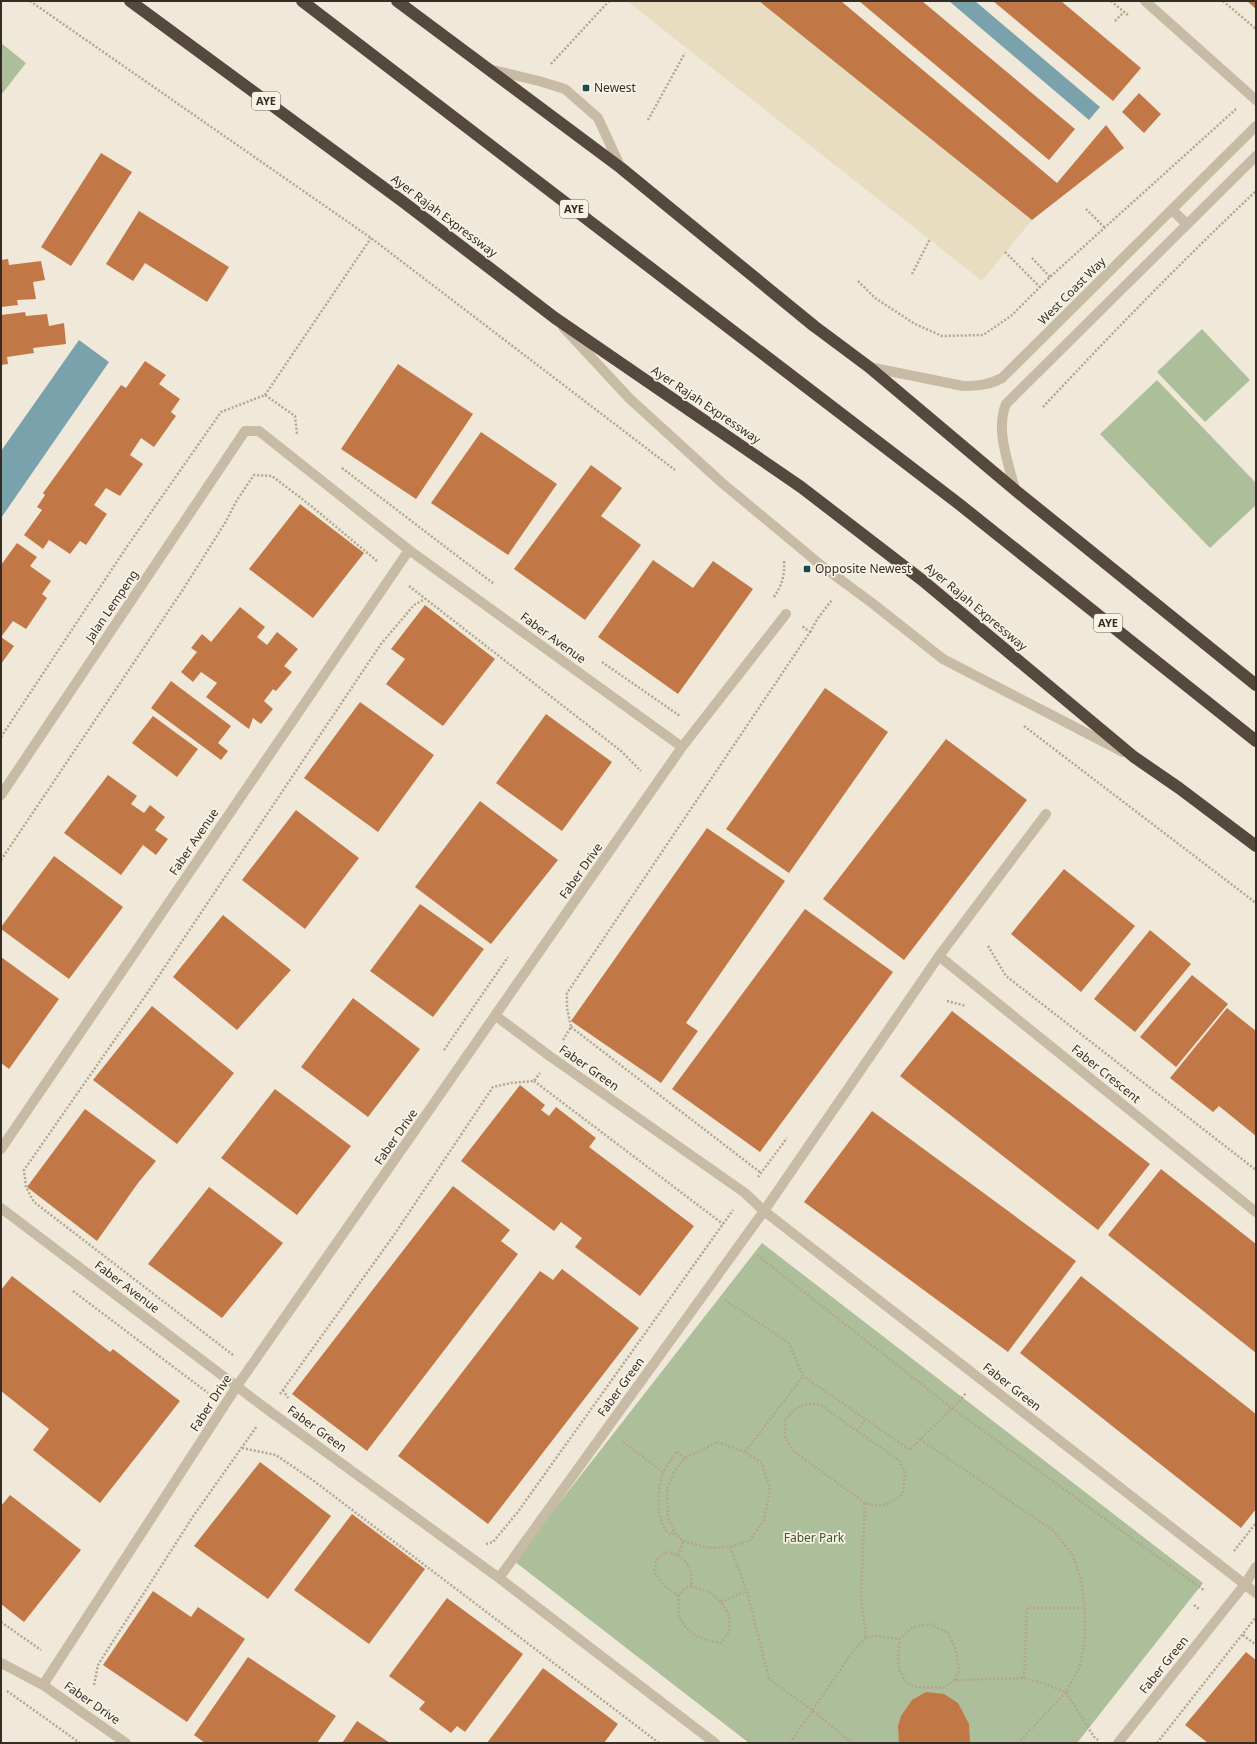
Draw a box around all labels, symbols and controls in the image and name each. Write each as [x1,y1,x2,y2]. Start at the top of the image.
place label: Newest [594,79,637,96]
marker: Newest [581,83,591,93]
road number: AYE [252,92,280,110]
street label: Ayer Rajah Expressway [388,170,502,262]
road number: AYE [560,200,588,218]
street label: West Coast Way [1034,252,1110,328]
street label: Ayer Rajah Expressway [648,362,765,448]
street label: Ayer Rajah Expressway [922,559,1032,655]
place label: Opposite Newest [815,560,912,577]
marker: Opposite Newest [802,564,812,574]
street label: Jalan Lempeng [81,566,142,646]
street label: Faber Avenue [517,608,590,667]
road number: AYE [1094,614,1122,632]
street label: Faber Avenue [165,805,222,879]
street label: Faber Drive [555,839,606,902]
street label: Faber Crescent [1068,1040,1145,1107]
street label: Faber Green [556,1041,623,1095]
street label: Faber Drive [370,1105,421,1168]
street label: Faber Avenue [91,1257,163,1317]
street label: Faber Green [593,1354,648,1420]
street label: Faber Green [980,1358,1045,1415]
street label: Faber Drive [186,1371,235,1435]
street label: Faber Green [284,1401,350,1456]
park label: Faber Park [784,1529,845,1546]
street label: Faber Green [1135,1632,1192,1697]
street label: Faber Drive [61,1677,124,1728]

